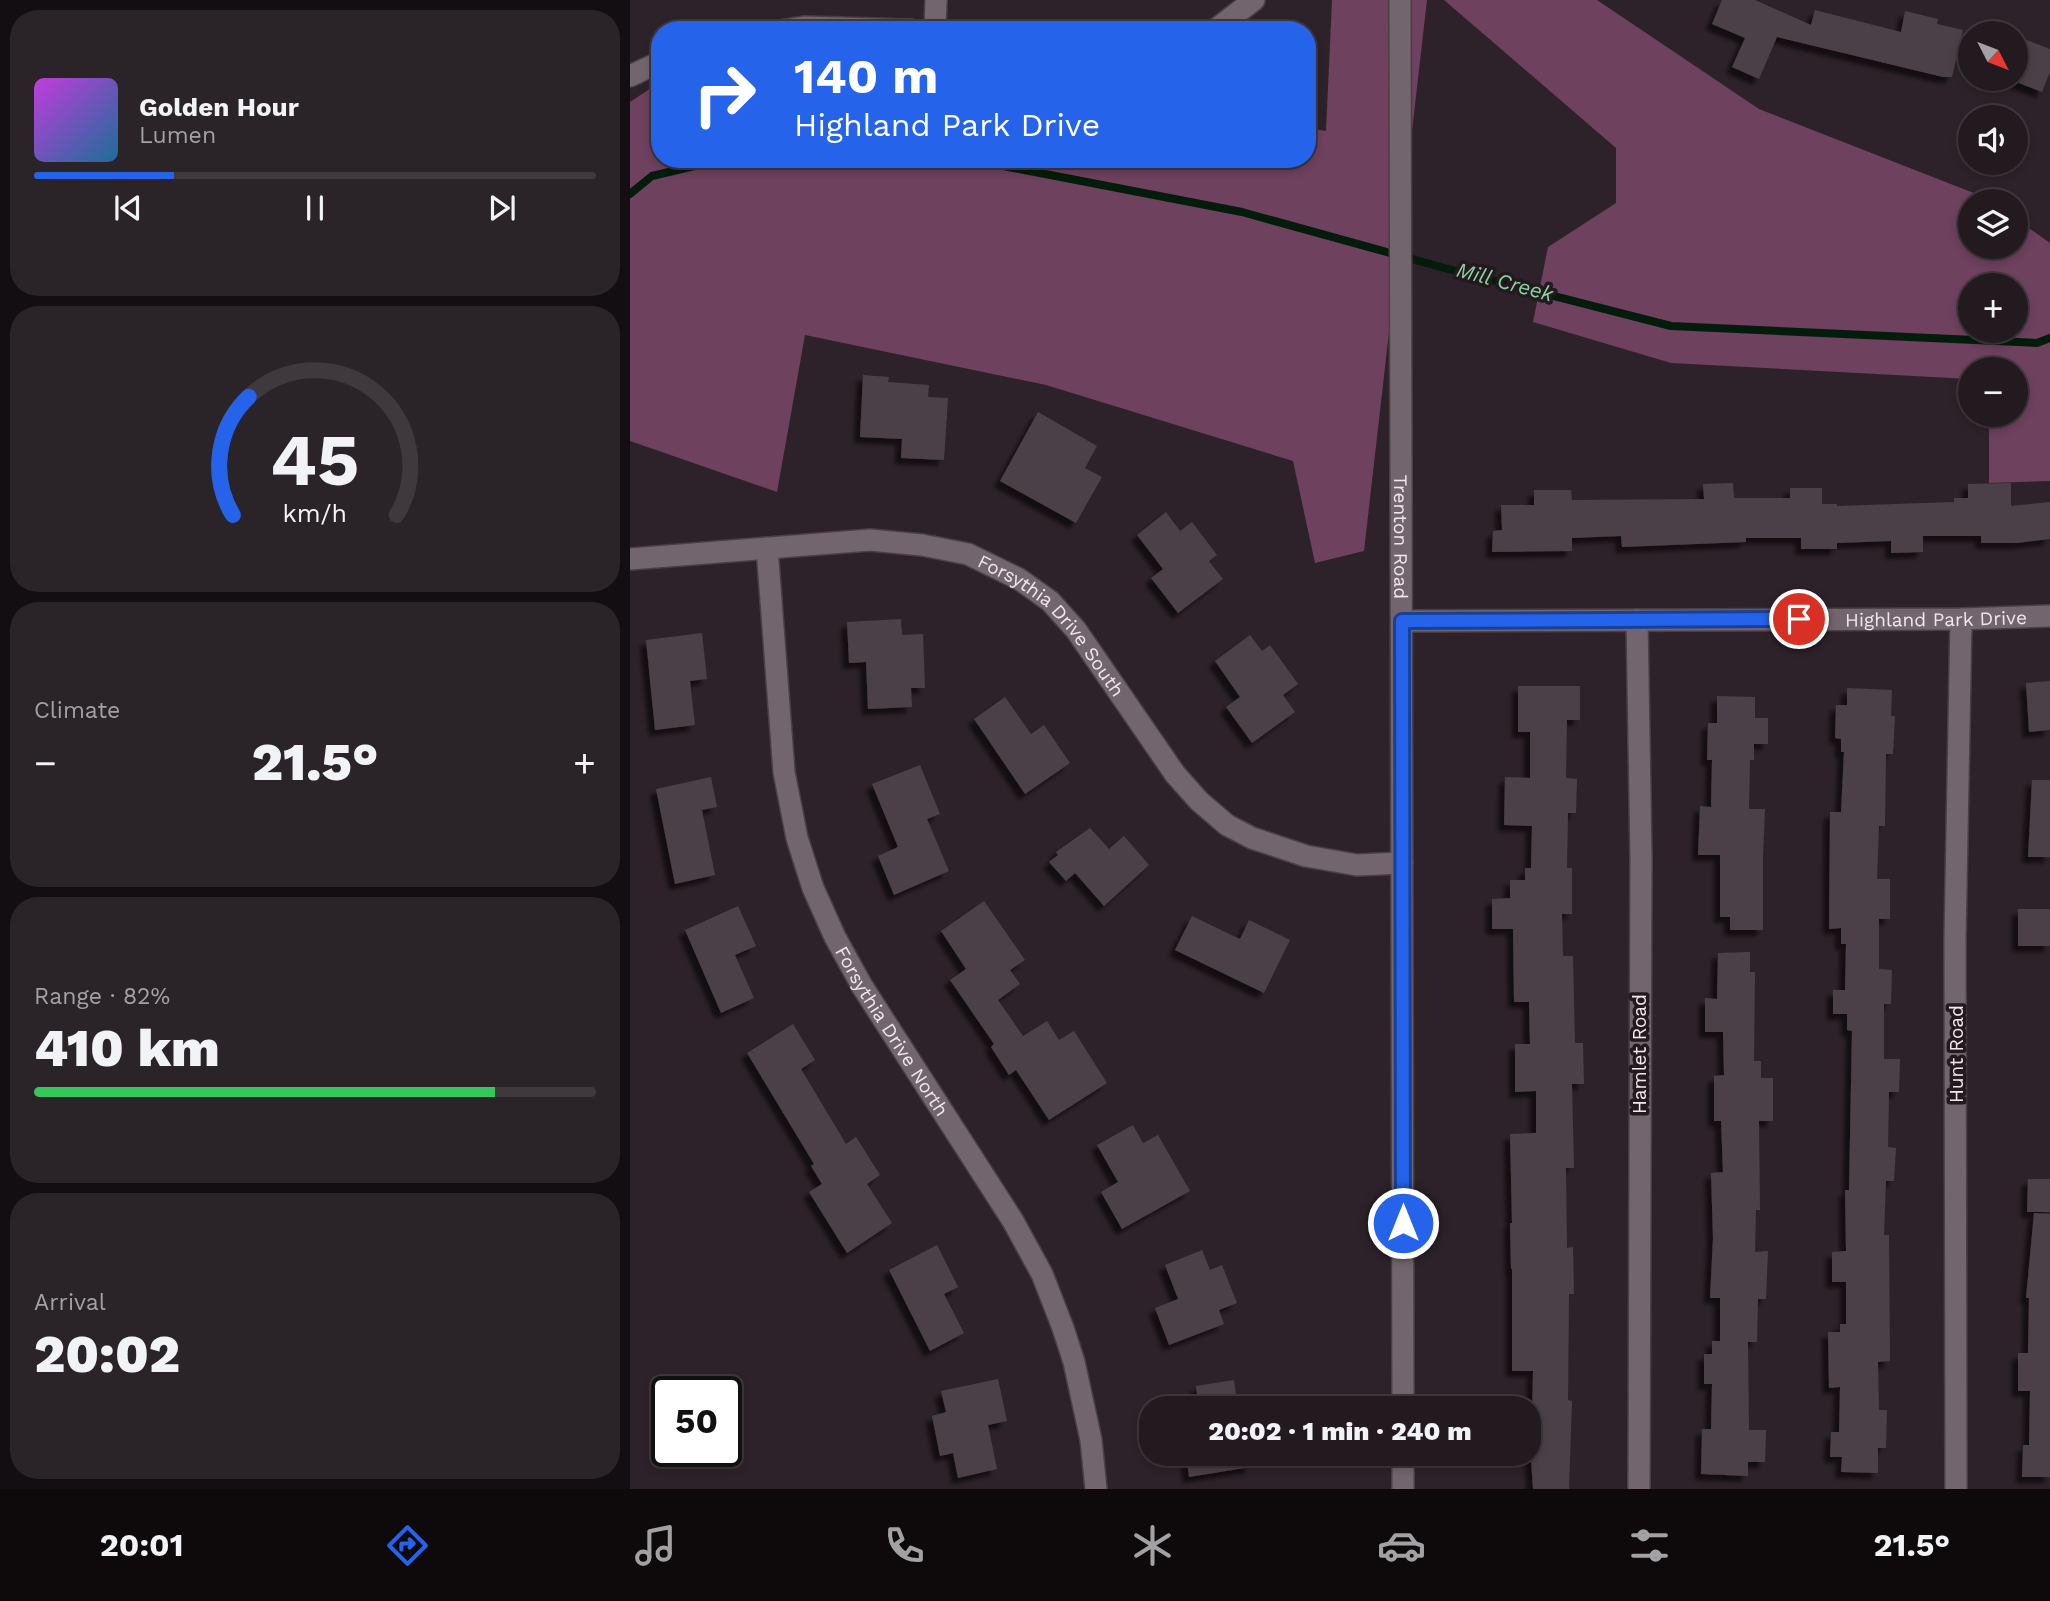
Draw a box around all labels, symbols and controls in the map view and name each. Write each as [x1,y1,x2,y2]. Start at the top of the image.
north arrow [1958,21,2028,91]
map controls [1958,21,2028,427]
text: 140 m [794,47,938,105]
icon: right [679,49,770,140]
text: Golden Hour [139,92,299,122]
button: sound [1958,105,2028,175]
text: Highland Park Drive [794,106,1100,144]
text: Lumen [139,122,216,149]
icon: previous [109,189,147,227]
icon: pause [296,189,334,227]
icon: next [483,189,521,227]
button: layers [1958,189,2028,259]
water label: Mill Creek [1454,257,1557,307]
button: + [1958,273,2028,343]
button: − [1958,357,2028,427]
text: 45 [270,417,360,503]
street label: Trenton Road [1389,475,1412,599]
text: km/h [283,498,347,527]
street label: Forsythia Drive South [974,550,1129,701]
pin [1769,589,1829,649]
icon: arrive [1780,600,1818,638]
street label: Highland Park Drive [1845,606,2027,631]
text: Climate [34,697,120,724]
text: 21.5° [252,732,378,793]
text: − [34,741,57,785]
text: + [573,741,596,785]
street label: Forsythia Drive North [830,942,953,1120]
text: Range · 82% [34,983,170,1010]
street label: Hamlet Road [1628,994,1651,1114]
street label: Hunt Road [1945,1005,1968,1103]
text: 410 km [34,1018,220,1079]
position arrow [1366,1186,1440,1260]
text: Arrival [34,1289,106,1316]
text: 20:02 [34,1324,180,1385]
speed limit sign: 50 [651,1376,742,1467]
text: 20:02 · 1 min · 240 m [1208,1416,1472,1446]
icon: directions [383,1521,432,1570]
icon: music [631,1521,680,1570]
icon: phone [880,1521,929,1570]
icon: climate [1128,1521,1177,1570]
icon: car [1377,1521,1426,1570]
icon: filters [1625,1521,1674,1570]
text: 20:01 [100,1526,183,1564]
text: 21.5° [1874,1526,1950,1564]

